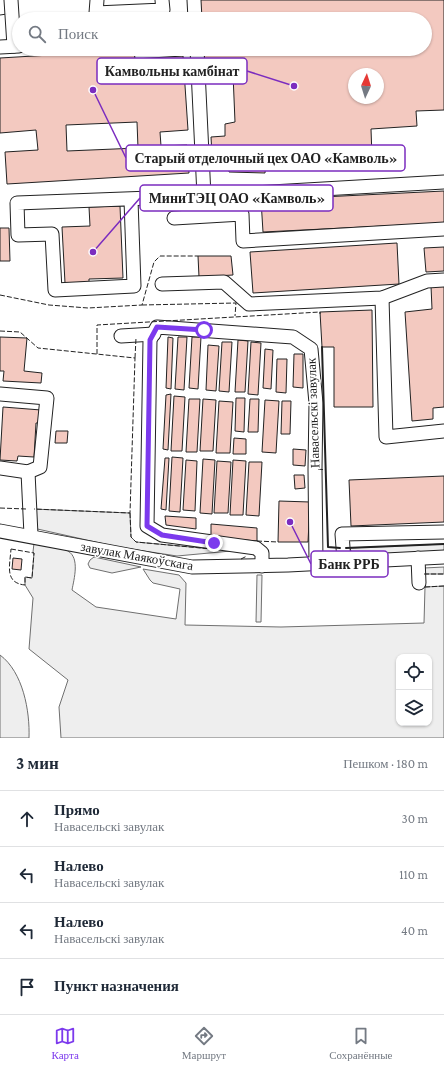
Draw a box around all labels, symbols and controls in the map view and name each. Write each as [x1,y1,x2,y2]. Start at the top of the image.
search box [12,12,432,56]
icon: search [26,23,48,45]
text: Поиск [58,26,98,42]
callout: Камвольны камбінат [97,58,247,84]
text: Камвольны камбінат [105,63,239,79]
north arrow [348,68,384,104]
callout: Старый отделочный цех ОАО «Камволь» [126,145,405,171]
text: Старый отделочный цех ОАО «Камволь» [135,150,397,166]
callout: МиниТЭЦ ОАО «Камволь» [140,185,333,211]
text: МиниТЭЦ ОАО «Камволь» [149,190,325,206]
route start [195,321,213,339]
street label: Навасельскі завулак [304,357,322,468]
route end [205,534,223,552]
street label: завулак Маякоўскага [79,539,195,573]
callout: Банк РРБ [311,551,388,577]
text: Банк РРБ [318,556,380,572]
map controls [396,654,432,726]
button: locate [396,654,432,690]
button: layers [396,690,432,726]
text: 3 мин [16,754,59,773]
text: Пешком · 180 m [343,756,428,771]
text: Прямо [54,802,100,818]
icon: ahead [16,808,38,830]
text: 30 m [402,811,428,826]
text: Навасельскі завулак [54,819,164,834]
text: Налево [54,858,104,874]
icon: left [16,864,38,886]
text: 110 m [399,867,428,882]
text: Навасельскі завулак [54,875,164,890]
text: Налево [54,914,104,930]
icon: left [16,920,38,942]
text: 40 m [401,923,428,938]
text: Навасельскі завулак [54,931,164,946]
icon: arrive [16,976,38,998]
text: Пункт назначения [54,978,179,994]
tab: Карта [52,1025,79,1061]
tab: Маршрут [182,1025,226,1061]
tab: Сохранённые [329,1025,392,1061]

